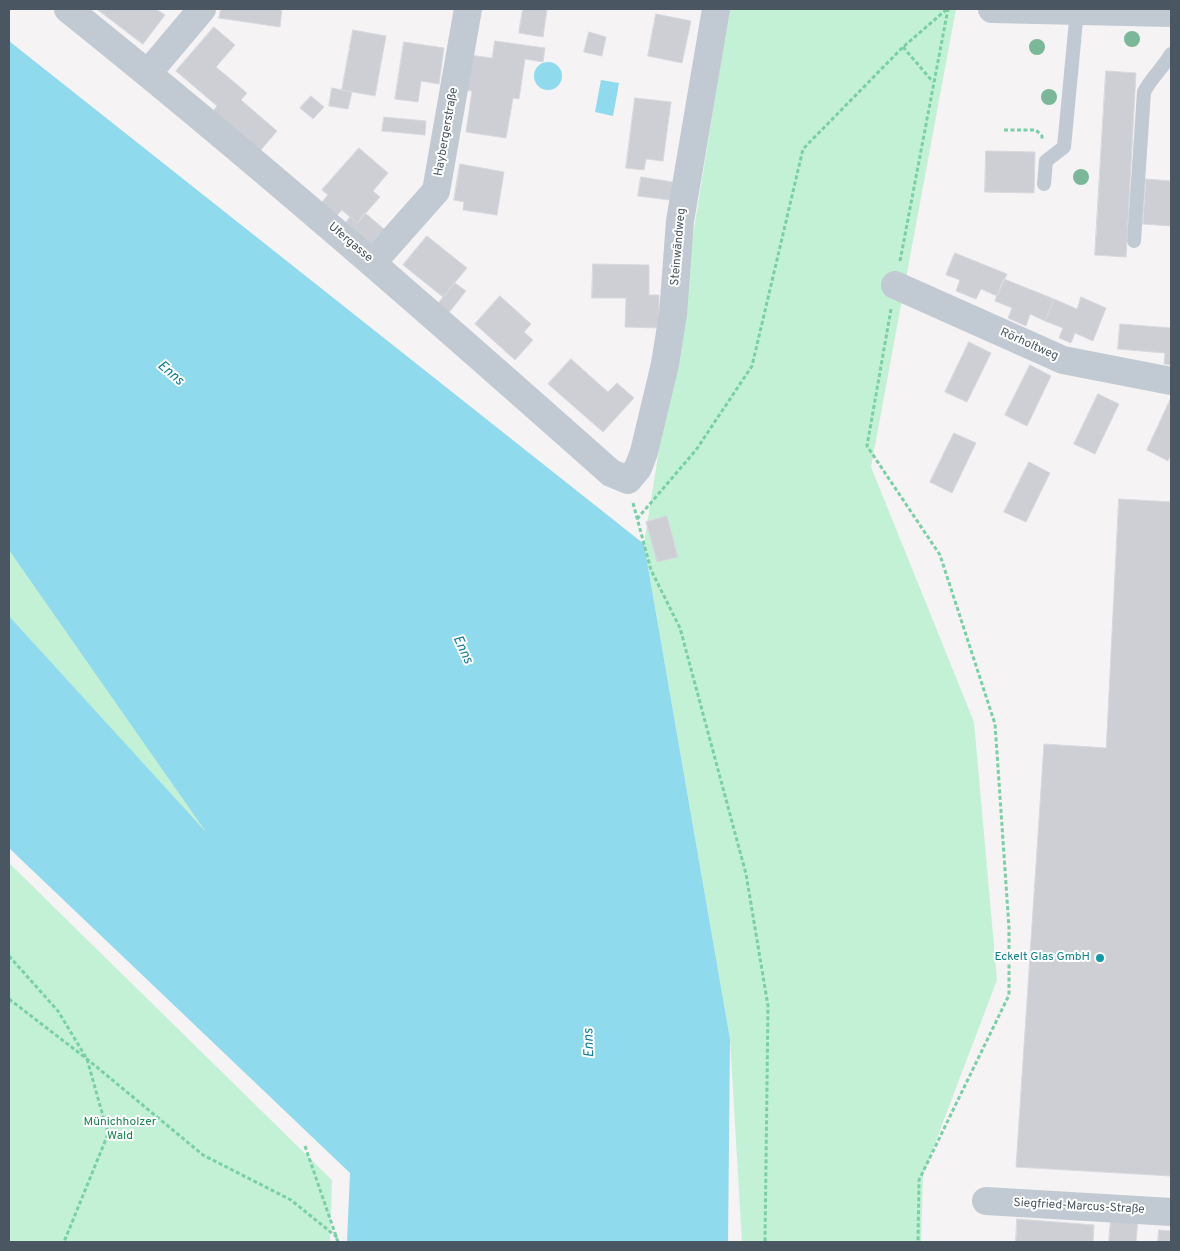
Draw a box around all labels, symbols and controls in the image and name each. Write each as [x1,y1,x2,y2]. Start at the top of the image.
street label: Haybergerstraße [432,87,462,177]
street label: Steinwändweg [668,208,690,286]
street label: Ufergasse [325,220,375,266]
street label: Rörholtweg [998,326,1060,364]
water label: Enns [153,358,187,390]
water label: Enns [448,633,476,667]
place label: Eckelt Glas GmbH [995,951,1090,965]
marker: Eckelt Glas GmbH [1094,952,1106,964]
water label: Enns [581,1028,599,1058]
park label: Münichholzer Wald [84,1116,156,1144]
street label: Siegfried-Marcus-Straße [1013,1196,1145,1218]

